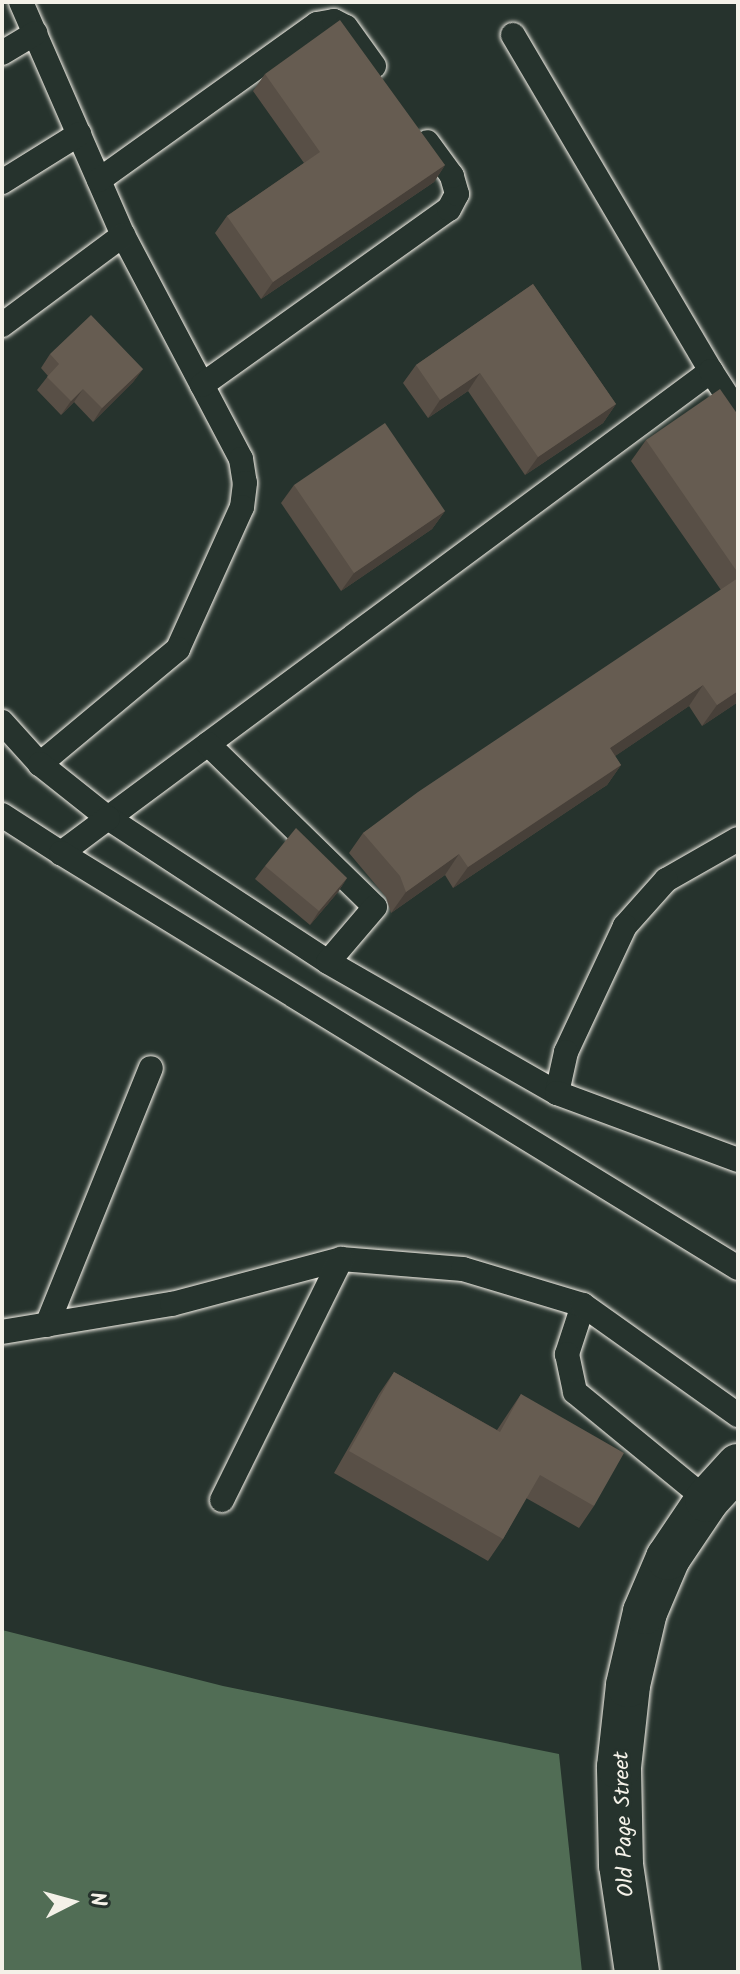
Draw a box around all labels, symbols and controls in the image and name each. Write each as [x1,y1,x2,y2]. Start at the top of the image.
street label: Old Page Street [609,1751,641,1897]
north arrow [32,1862,112,1942]
text: N [78,1891,114,1908]

